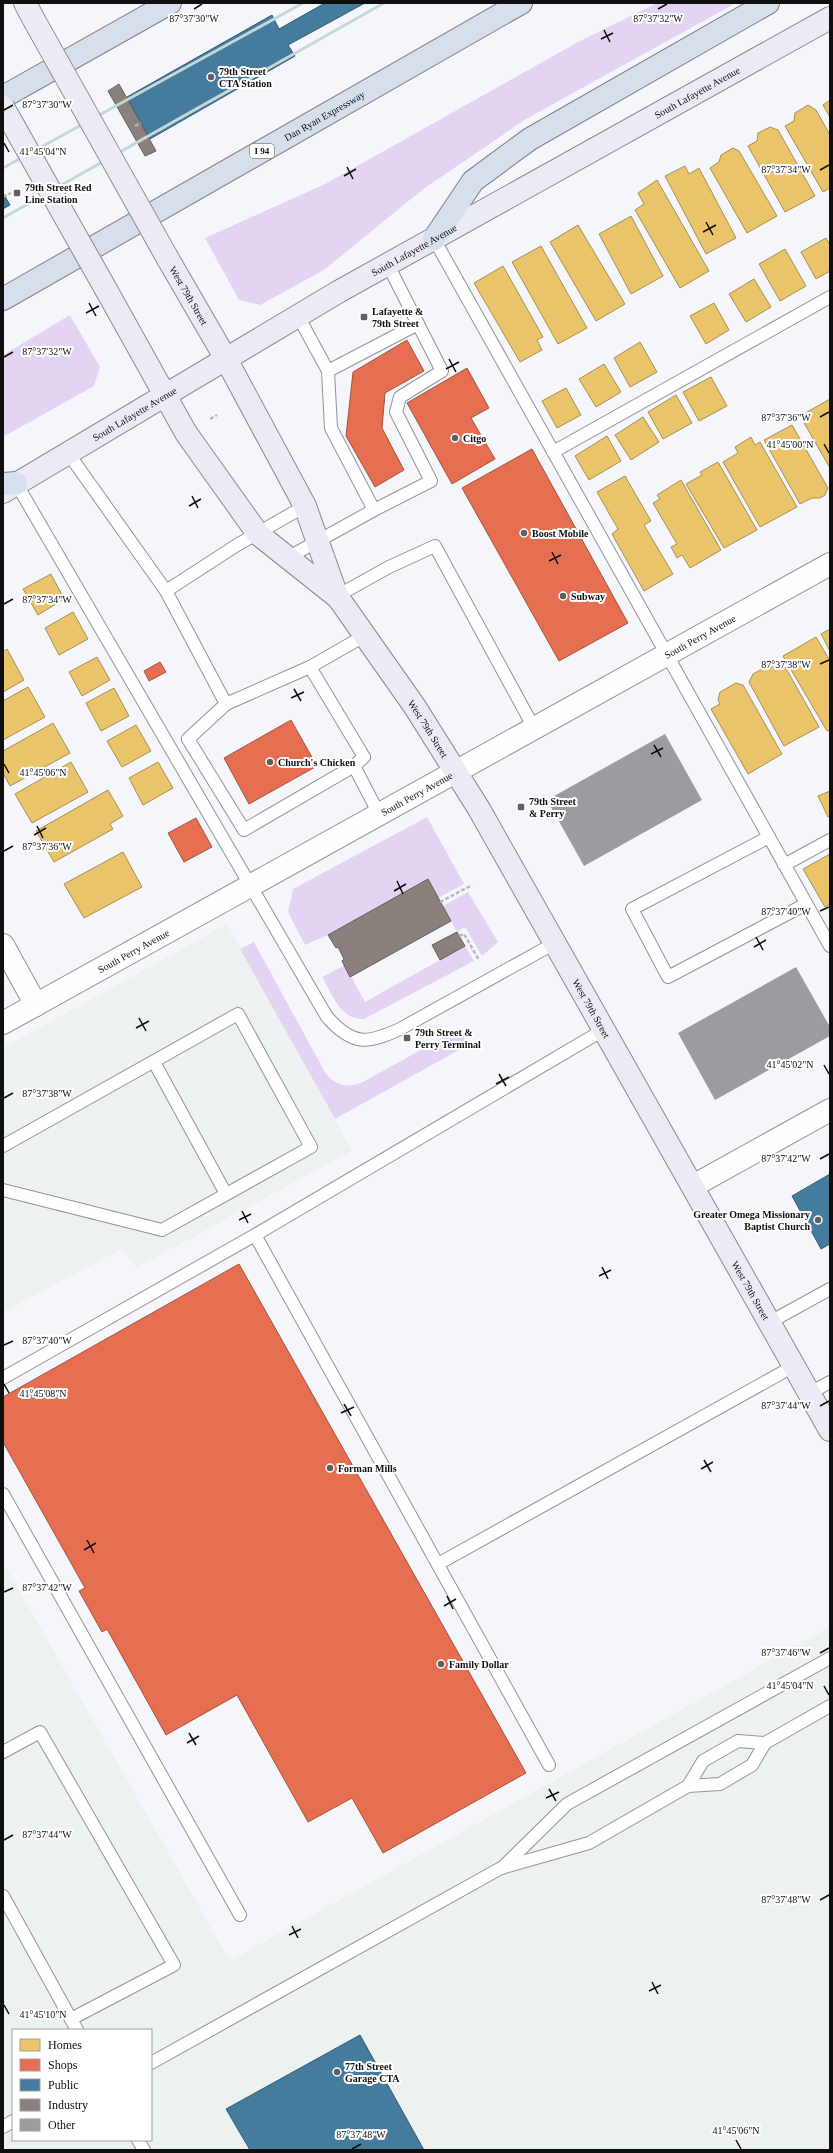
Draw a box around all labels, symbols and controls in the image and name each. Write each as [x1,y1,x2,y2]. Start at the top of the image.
text: 87°37'30"W [169,13,219,24]
text: 87°37'32"W [633,13,683,24]
street label: South Lafayette Avenue [652,64,742,120]
place label: 79th Street CTA Station [219,66,272,89]
marker: 79th Street CTA Station [206,72,216,82]
street label: Dan Ryan Expressway [282,88,366,143]
text: 87°37'30"W [22,99,72,110]
road number: I 94 [250,144,274,158]
text: 41°45'04"N [19,146,67,157]
text: 87°37'34"W [761,164,811,175]
place label: 79th Street Red Line Station [25,182,92,205]
marker: 79th Street Red Line Station [12,188,22,198]
street label: South Lafayette Avenue [369,221,459,278]
street label: West 79th Street [168,264,210,327]
place label: Lafayette & 79th Street [372,306,423,329]
marker: Lafayette & 79th Street [359,312,369,322]
text: 87°37'32"W [22,346,72,357]
street label: South Lafayette Avenue [90,384,179,443]
text: 87°37'36"W [761,412,811,423]
marker: Citgo [450,433,460,443]
place label: Citgo [463,433,486,444]
text: 41°45'00"N [766,439,814,450]
marker: Boost Mobile [519,528,529,538]
place label: Boost Mobile [532,528,589,539]
marker: Subway [558,591,568,601]
place label: Subway [571,591,605,602]
text: 87°37'34"W [22,594,72,605]
street label: South Perry Avenue [662,612,738,660]
text: 87°37'38"W [761,659,811,670]
street label: West 79th Street [406,698,451,759]
marker: Church's Chicken [265,757,275,767]
place label: Church's Chicken [278,757,356,768]
text: 41°45'06"N [19,767,67,778]
street label: South Perry Avenue [379,769,455,818]
place label: 79th Street & Perry [529,796,576,819]
marker: 79th Street & Perry [516,802,526,812]
text: 87°37'36"W [22,841,72,852]
text: 87°37'40"W [761,906,811,917]
street label: South Perry Avenue [96,926,171,975]
street label: West 79th Street [571,977,613,1040]
place label: 79th Street & Perry Terminal [415,1027,481,1050]
marker: 79th Street & Perry Terminal [402,1033,412,1043]
text: 41°45'02"N [766,1059,814,1070]
text: 87°37'38"W [22,1088,72,1099]
text: 87°37'42"W [761,1153,811,1164]
place label: Greater Omega Missionary Baptist Church [693,1209,810,1232]
marker: Greater Omega Missionary Baptist Church [813,1215,823,1225]
street label: West 79th Street [730,1259,772,1322]
text: 87°37'40"W [22,1335,72,1346]
text: 41°45'08"N [19,1388,67,1399]
text: 87°37'44"W [761,1400,811,1411]
marker: Forman Mills [325,1463,335,1473]
place label: Forman Mills [338,1463,397,1474]
text: 87°37'42"W [22,1582,72,1593]
text: 87°37'46"W [761,1647,811,1658]
marker: Family Dollar [436,1659,446,1669]
place label: Family Dollar [449,1659,509,1670]
text: 41°45'04"N [766,1680,814,1691]
text: 87°37'44"W [22,1829,72,1840]
text: 87°37'48"W [761,1894,811,1905]
text: 41°45'10"N [19,2009,67,2020]
legend [12,2029,152,2141]
text: Homes [48,2038,82,2052]
text: Shops [48,2058,78,2072]
place label: 77th Street Garage CTA [345,2061,400,2084]
marker: 77th Street Garage CTA [332,2067,342,2077]
text: Public [48,2078,79,2092]
text: Industry [48,2098,88,2112]
text: Other [48,2118,75,2132]
text: 41°45'06"N [712,2125,760,2136]
text: 87°37'48"W [336,2129,386,2140]

